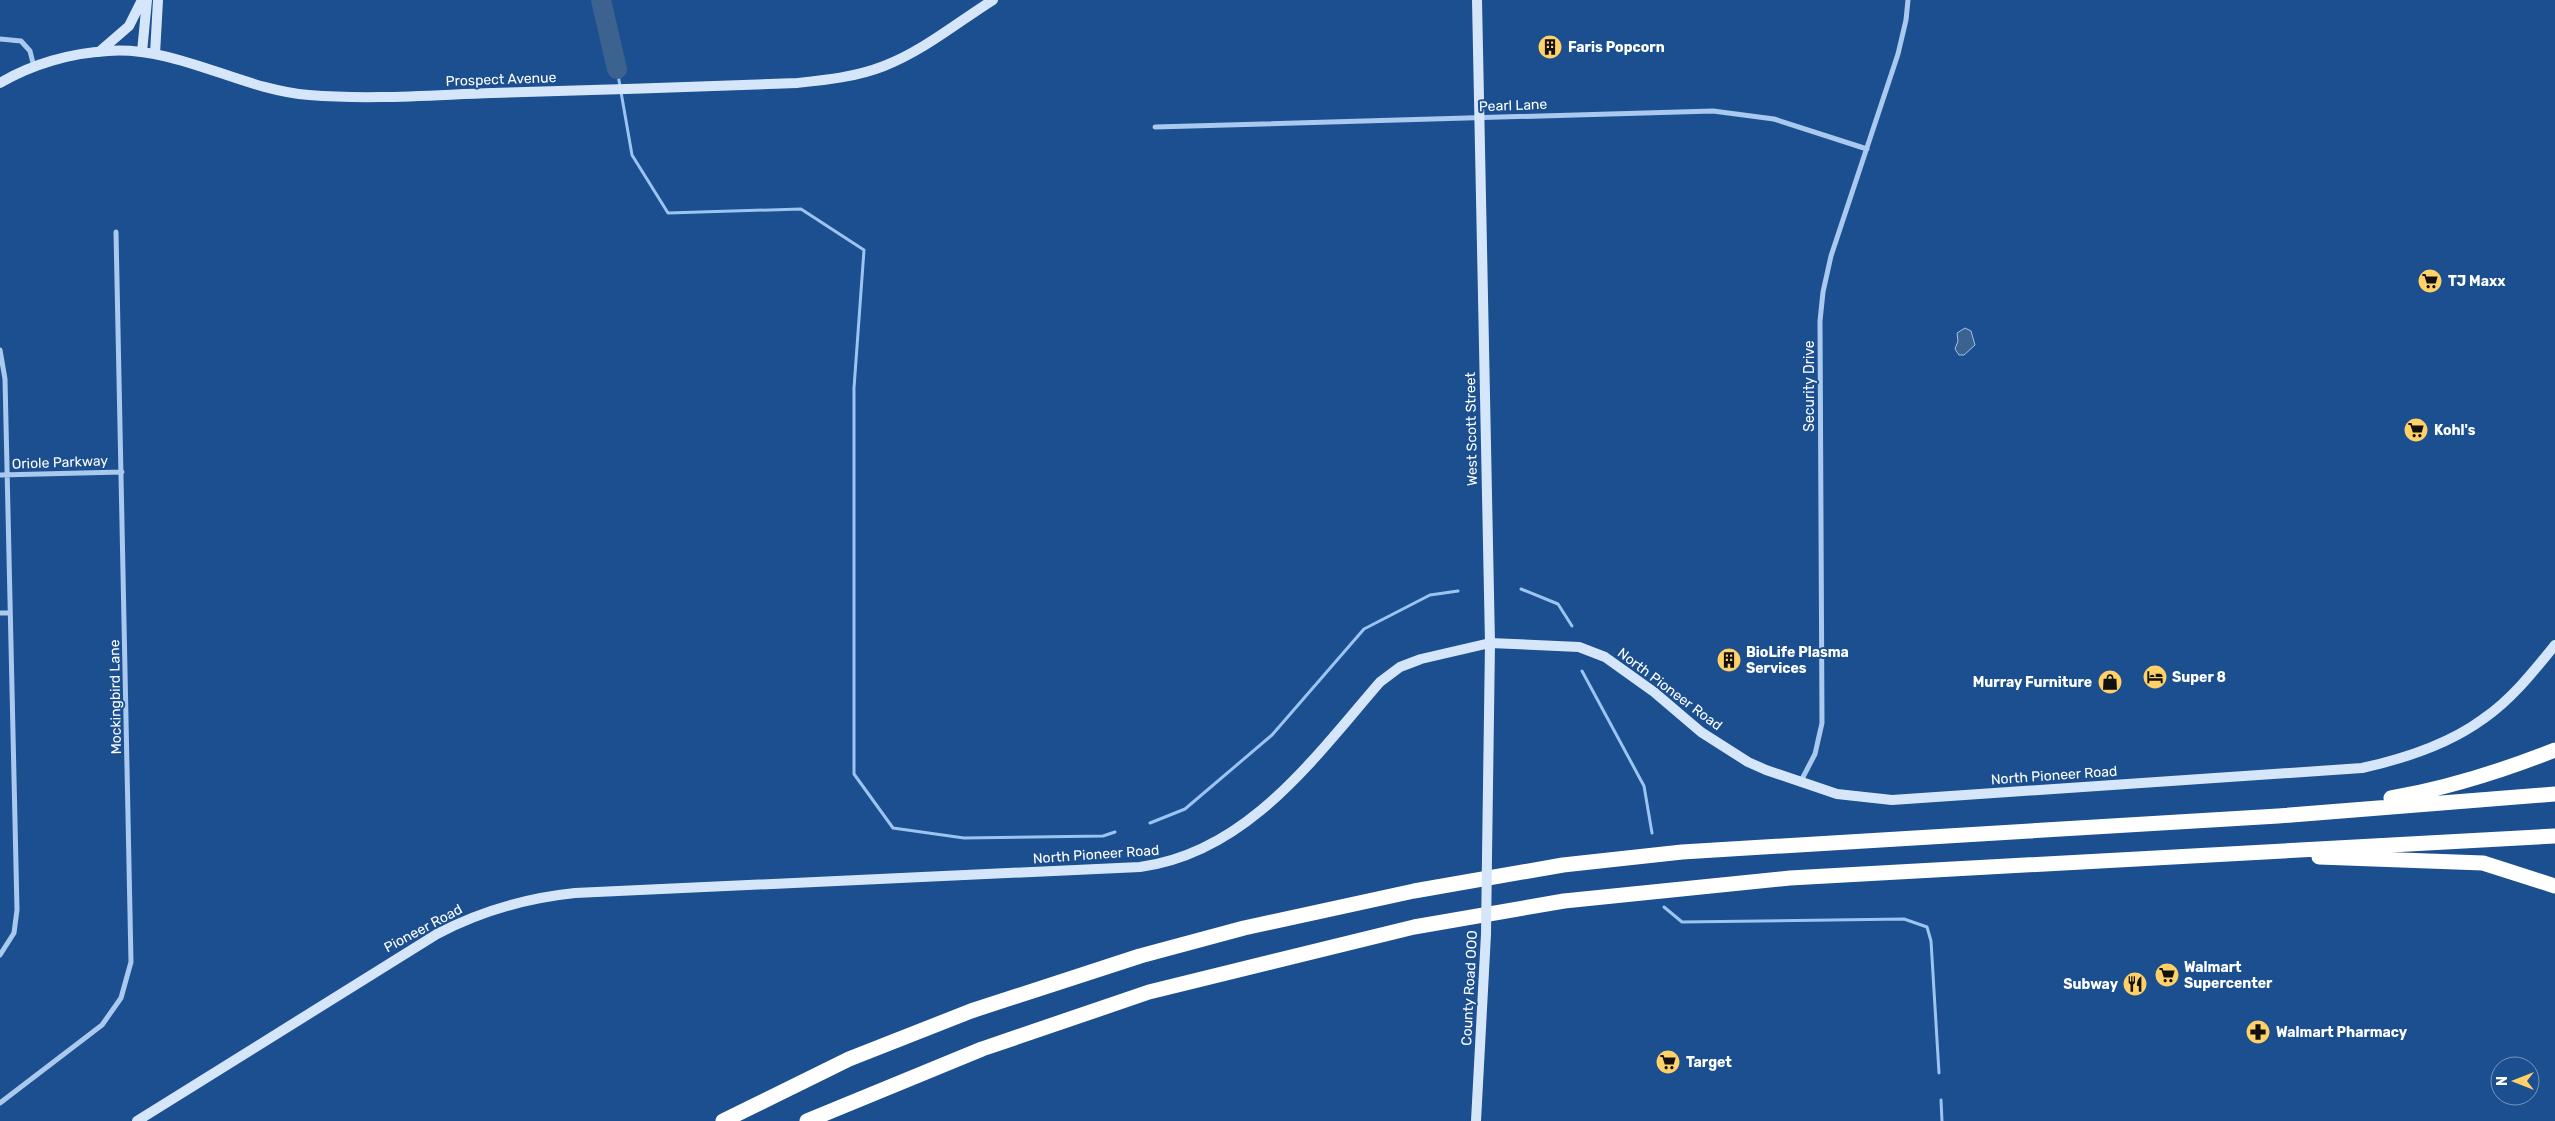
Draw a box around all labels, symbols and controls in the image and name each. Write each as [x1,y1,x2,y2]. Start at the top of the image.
building icon: Faris Popcorn [1537,34,1563,60]
place label: Faris Popcorn [1568,39,1665,56]
street label: Prospect Avenue [445,69,557,90]
street label: Pearl Lane [1478,96,1548,115]
supermarket icon: TJ Maxx [2417,268,2443,294]
place label: TJ Maxx [2448,273,2506,290]
street label: Security Drive [1801,340,1818,432]
street label: West Scott Street [1462,371,1481,486]
supermarket icon: Kohl's [2403,417,2429,443]
place label: Kohl's [2434,422,2476,439]
street label: Oriole Parkway [12,452,109,473]
street label: Mockingbird Lane [106,639,125,755]
street label: North Pioneer Road [1614,644,1725,734]
place label: BioLife Plasma Services [1746,644,1849,677]
building icon: BioLife Plasma Services [1716,647,1742,673]
hotel icon: Super 8 [2142,664,2168,690]
shop icon: Murray Furniture [2097,669,2123,695]
place label: Super 8 [2172,669,2226,686]
place label: Murray Furniture [1973,674,2092,691]
street label: North Pioneer Road [1990,763,2118,788]
street label: North Pioneer Road [1032,842,1160,867]
street label: Pioneer Road [381,901,465,956]
street label: County Road OOO [1458,930,1481,1046]
place label: Walmart Supercenter [2184,959,2273,992]
supermarket icon: Walmart Supercenter [2154,962,2180,988]
restaurant icon: Subway [2122,971,2148,997]
place label: Subway [2063,976,2119,993]
pharmacy icon: Walmart Pharmacy [2245,1019,2271,1045]
place label: Walmart Pharmacy [2276,1024,2408,1041]
supermarket icon: Target [1655,1049,1681,1075]
place label: Target [1686,1054,1732,1071]
north arrow [2490,1056,2540,1106]
text: N [2494,1076,2511,1086]

